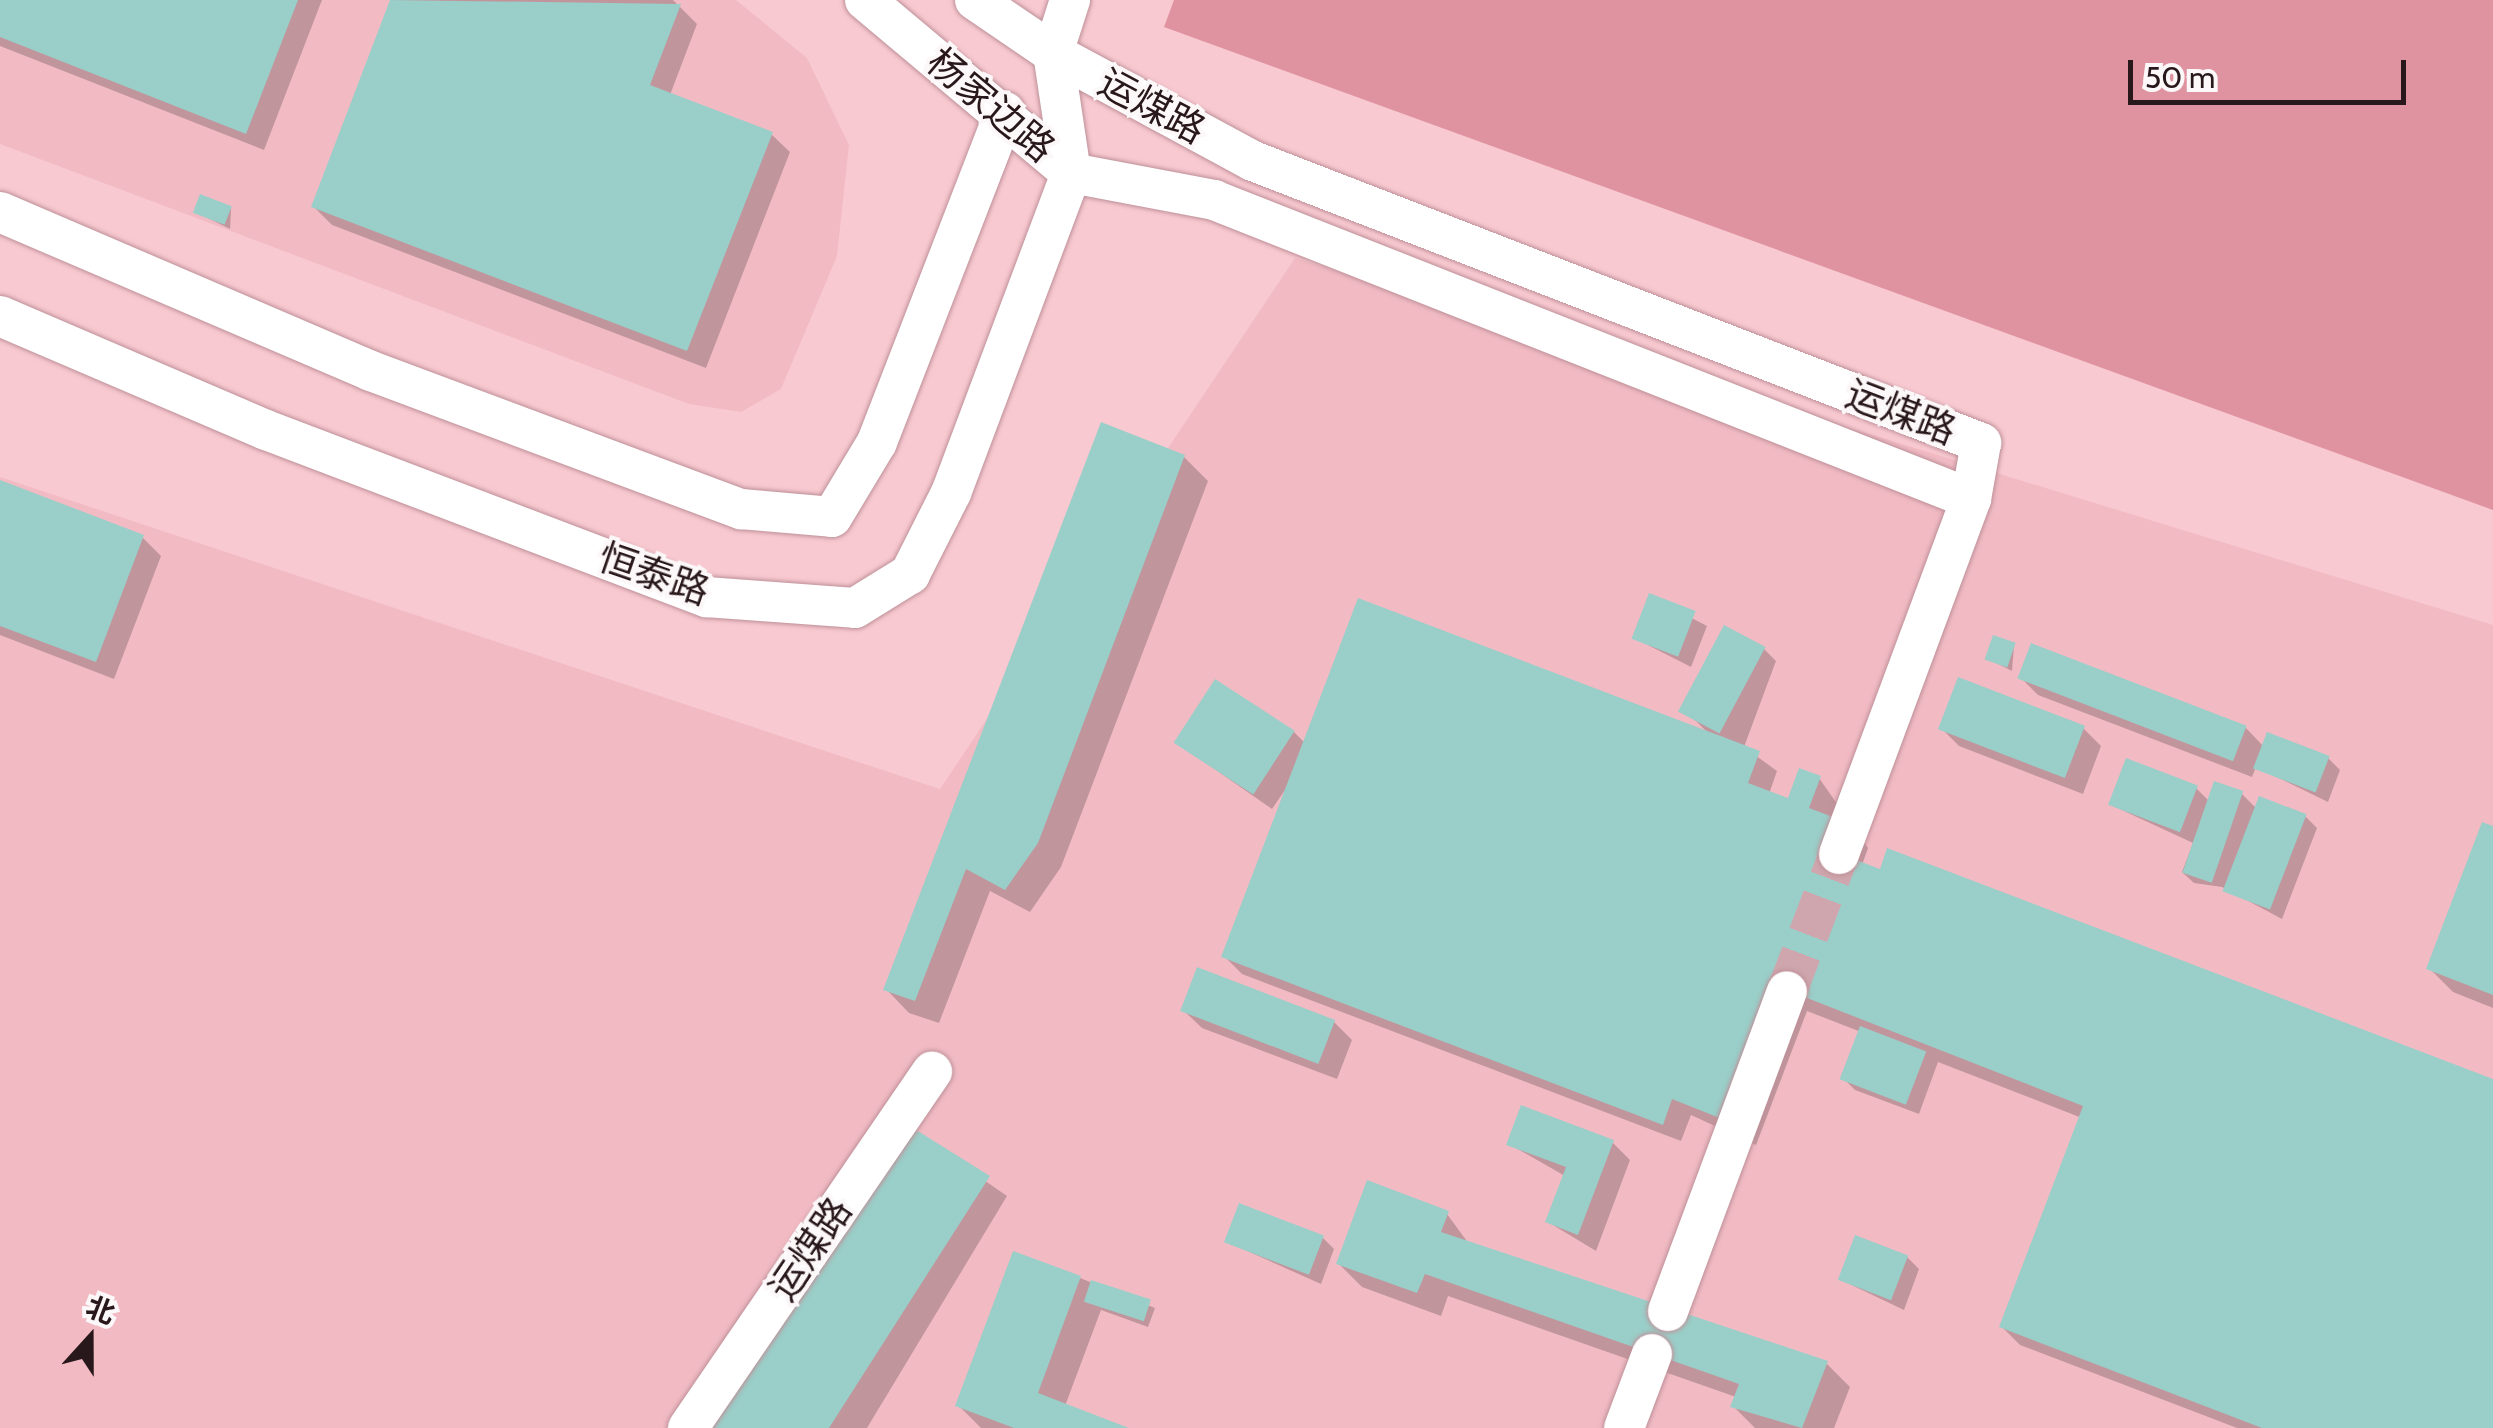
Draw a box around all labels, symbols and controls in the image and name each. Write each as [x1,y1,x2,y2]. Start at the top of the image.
street label: 杨家边路 [918,39,1064,171]
scale bar [2133,40,2410,102]
street label: 运煤路 [1091,59,1213,153]
text: 50 m [2145,59,2215,96]
street label: 运煤路 [1840,370,1962,454]
street label: 恒泰路 [593,534,715,614]
street label: 运煤路 [759,1189,861,1309]
north arrow [40,1288,140,1388]
text: 北 [82,1289,120,1331]

